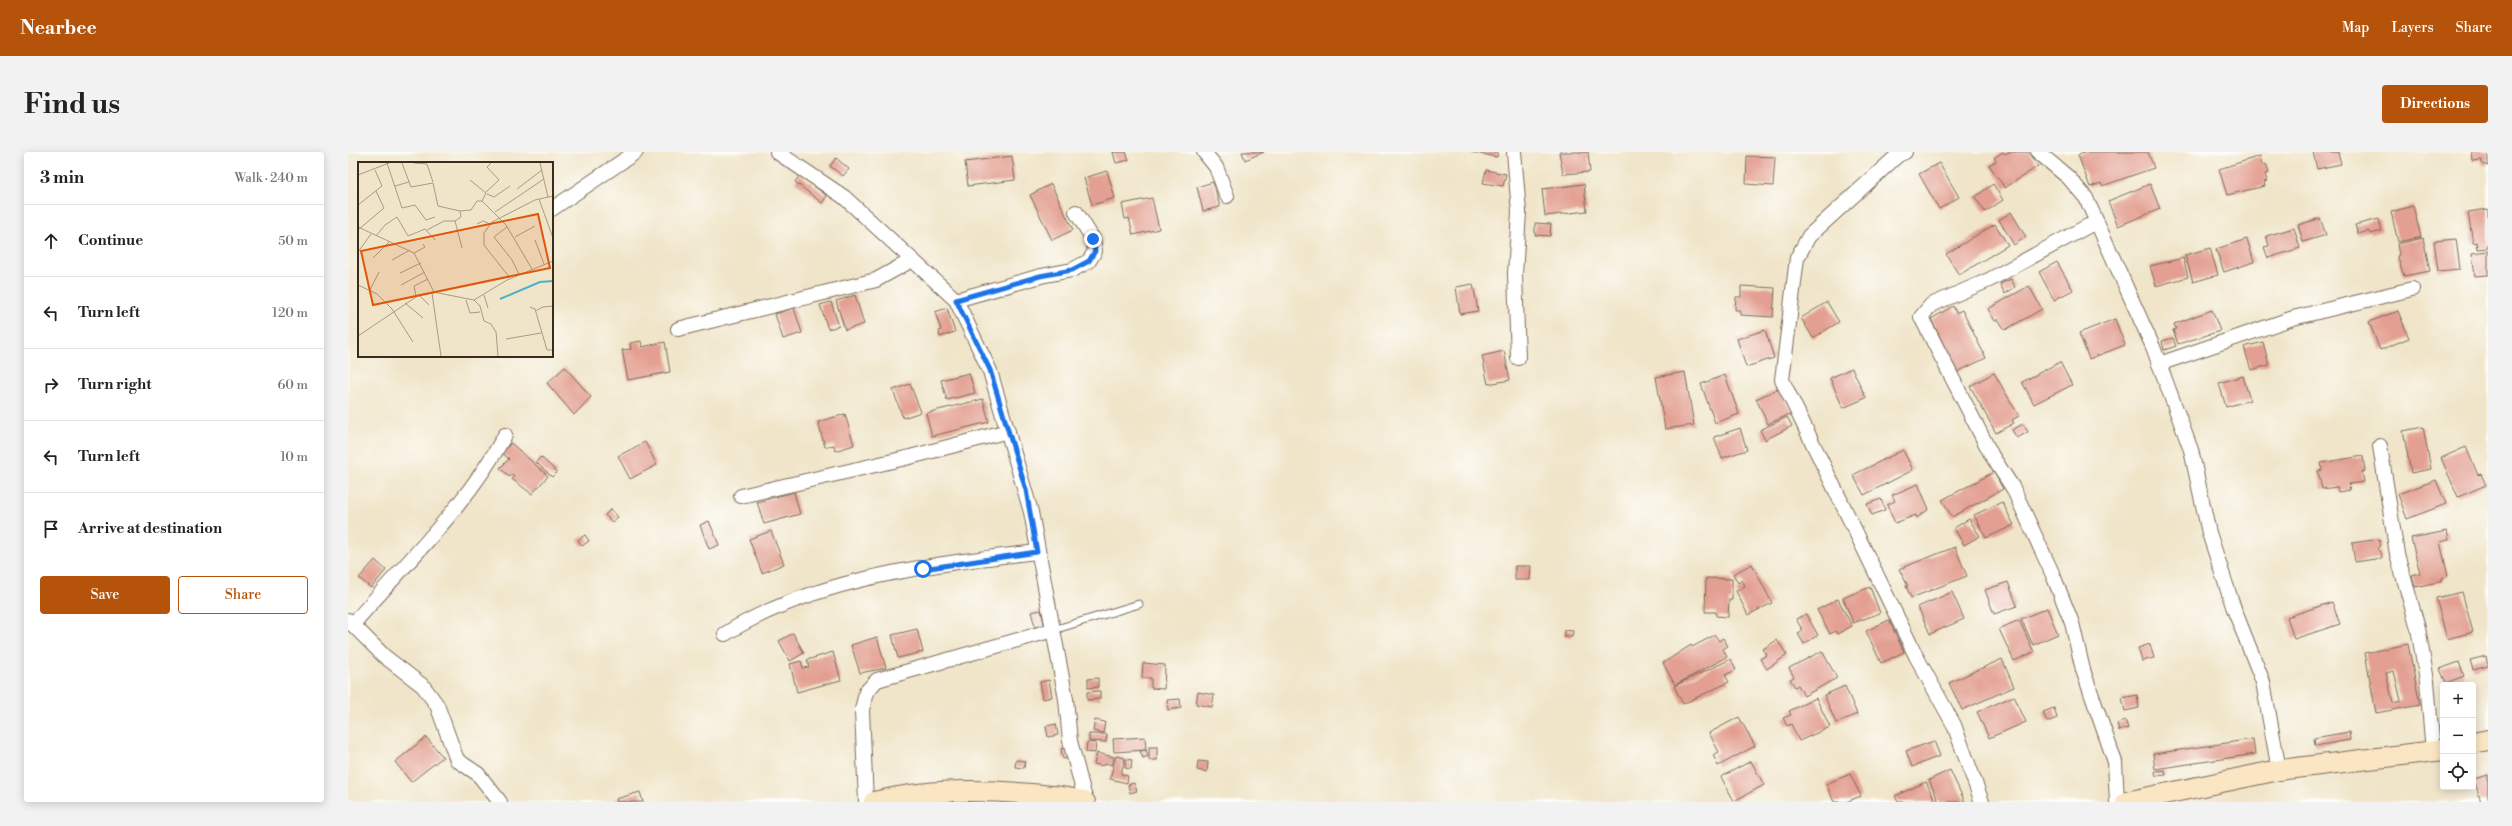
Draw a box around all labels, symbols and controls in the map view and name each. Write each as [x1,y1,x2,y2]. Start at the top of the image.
text: Nearbee [20,16,97,40]
text: Map [2342,19,2369,37]
text: Layers [2391,19,2434,37]
text: Share [2456,19,2492,37]
button: Directions [2382,85,2488,123]
text: Find us [24,87,120,122]
inset map [358,162,553,357]
text: 3 min [40,167,84,189]
text: Walk · 240 m [234,170,308,186]
icon: ahead [40,230,62,252]
route end [1084,230,1102,248]
text: Continue [78,231,143,250]
text: 50 m [278,233,308,249]
icon: left [40,302,62,324]
text: Turn left [78,303,140,322]
text: 120 m [272,305,308,321]
icon: right [40,374,62,396]
text: Turn right [78,375,152,394]
text: 60 m [277,377,308,393]
icon: left [40,446,62,468]
text: Turn left [78,447,140,466]
text: 10 m [280,449,308,465]
icon: arrive [40,518,62,540]
text: Arrive at destination [78,519,222,538]
route start [914,560,932,578]
button: Save [40,576,170,614]
button: Share [178,576,308,614]
map controls [2440,682,2476,790]
button: + [2440,682,2476,718]
button: − [2440,718,2476,754]
button: locate [2440,754,2476,790]

